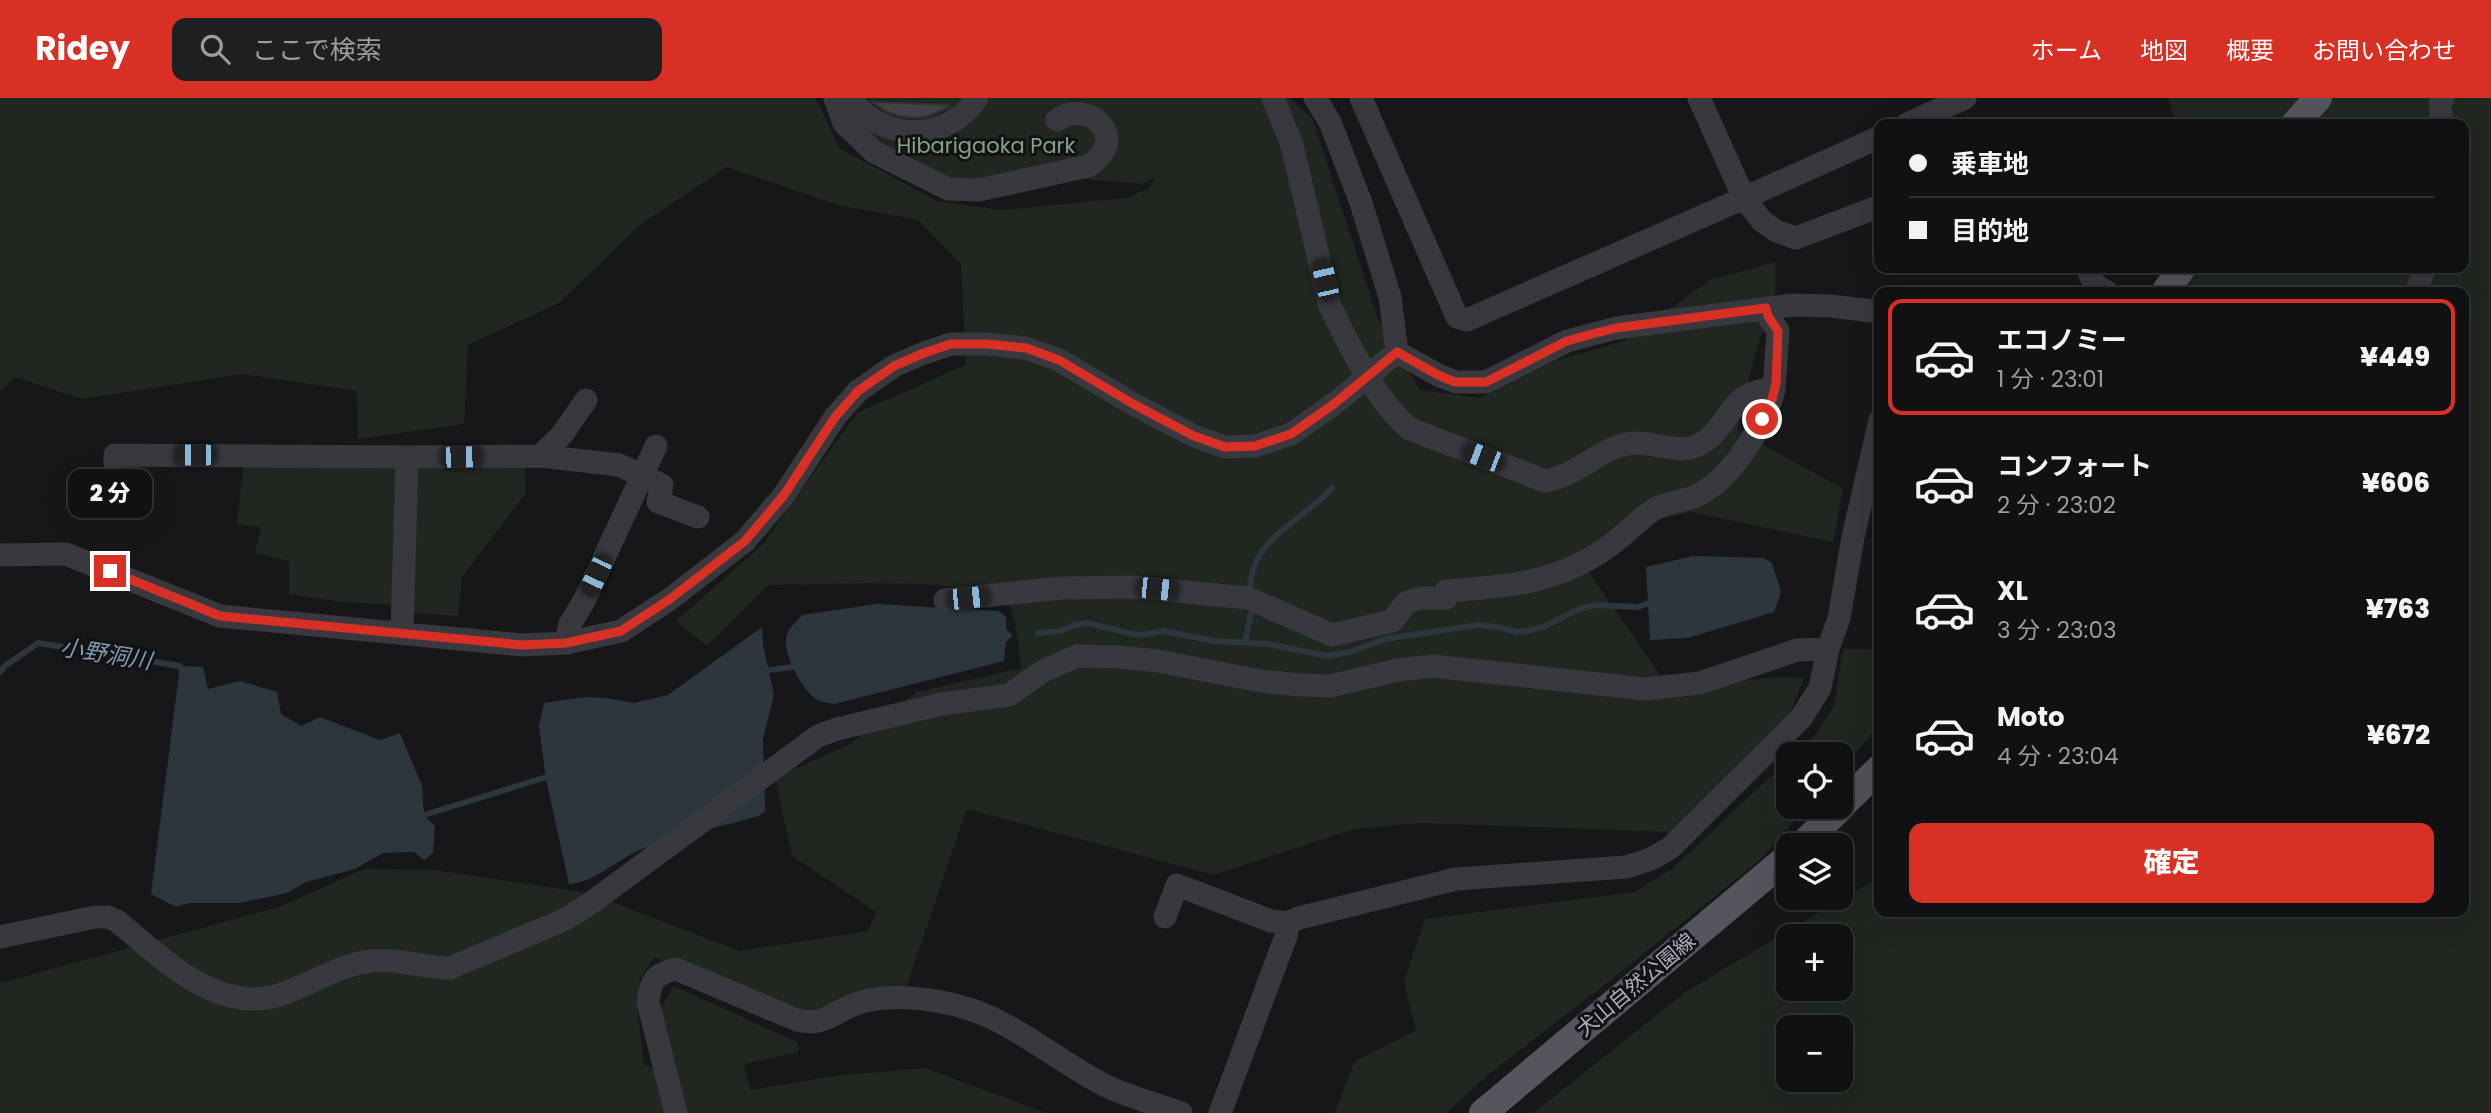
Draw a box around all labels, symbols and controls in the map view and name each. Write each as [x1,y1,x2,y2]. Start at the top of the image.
search box [172,18,662,81]
text: Ridey [35,25,130,72]
icon: search [196,30,234,68]
text: ここで検索 [252,32,382,68]
text: ホーム [2031,34,2102,67]
text: 地図 [2140,34,2188,67]
text: 概要 [2226,34,2274,67]
text: お問い合わせ [2312,34,2456,67]
park label: Hibarigaoka Park [897,131,1075,160]
text: 乗車地 [1951,146,2029,182]
text: 目的地 [1951,213,2029,249]
car [1311,257,1340,303]
text: エコノミー [1997,322,2127,358]
icon: car [1913,326,1976,389]
text: ¥449 [2360,339,2430,375]
text: 1 分 · 23:01 [1997,363,2104,395]
route start [1746,403,1778,435]
car [1460,440,1507,474]
car [175,445,217,466]
car [440,446,483,468]
text: コンフォート [1997,448,2152,484]
icon: car [1913,452,1976,515]
text: ¥606 [2362,465,2430,501]
callout: 2 分 [68,470,152,518]
text: 2 分 [90,477,130,509]
text: 2 分 · 23:02 [1997,489,2116,521]
car [578,552,615,598]
route end [94,555,126,587]
text: XL [1997,573,2028,609]
car [1136,576,1179,602]
icon: car [1913,578,1976,641]
car [947,585,990,611]
text: ¥763 [2366,591,2430,627]
text: 3 分 · 23:03 [1997,614,2117,646]
water label: 小野洞川 [58,631,157,677]
text: Moto [1997,699,2065,735]
icon: car [1913,704,1976,767]
text: ¥672 [2367,717,2430,753]
text: 4 分 · 23:04 [1997,740,2118,772]
map controls [1776,742,1853,1092]
button: locate [1776,742,1853,819]
button: 確定 [1909,823,2434,903]
button: layers [1776,833,1853,910]
button: + [1776,924,1853,1001]
street label: 犬山自然公園線 [1570,926,1701,1043]
button: − [1776,1015,1853,1092]

